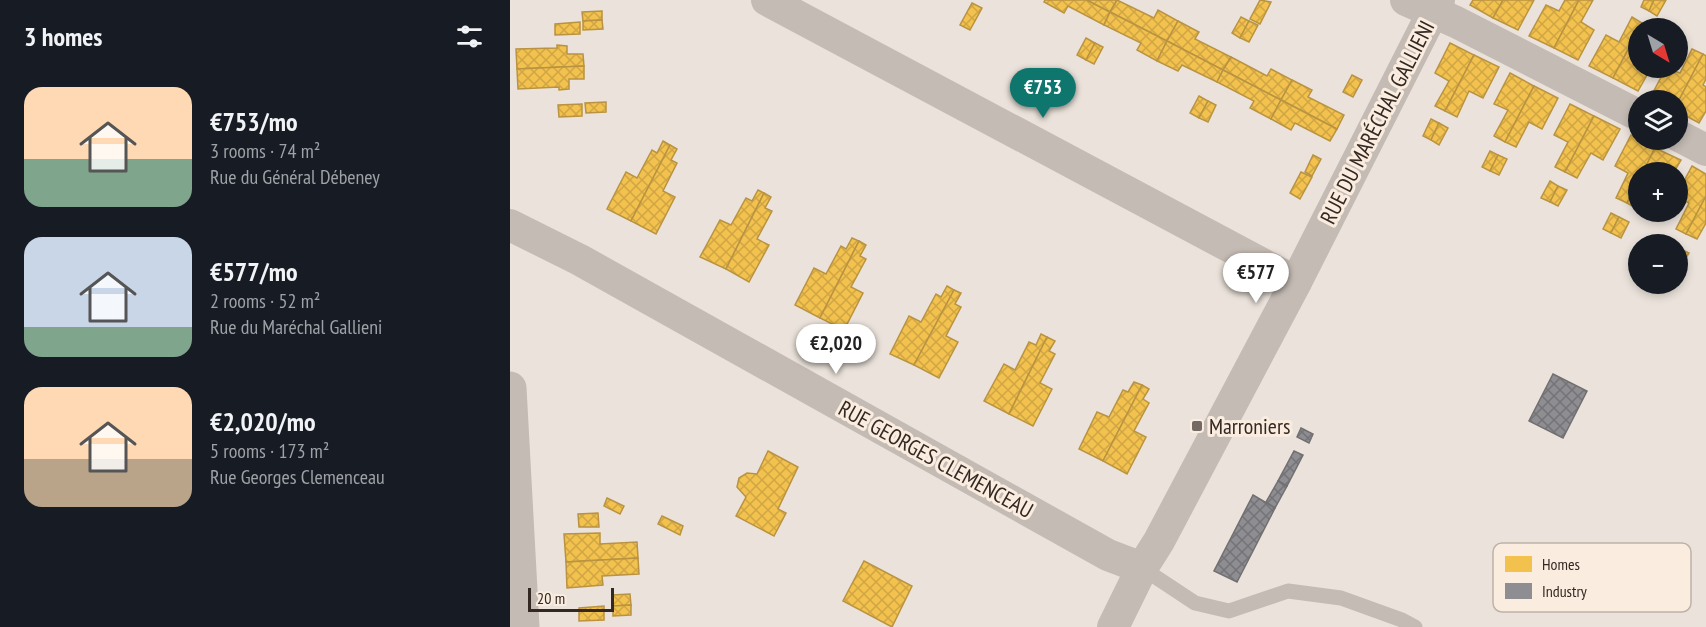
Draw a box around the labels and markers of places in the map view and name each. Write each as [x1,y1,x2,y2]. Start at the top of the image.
pin: €753 [1007,68,1079,119]
pin: €577 [1220,253,1292,304]
pin: €2,020 [787,324,885,375]
place label: Marroniers [1209,412,1290,440]
marker: Marroniers [1190,419,1204,433]

